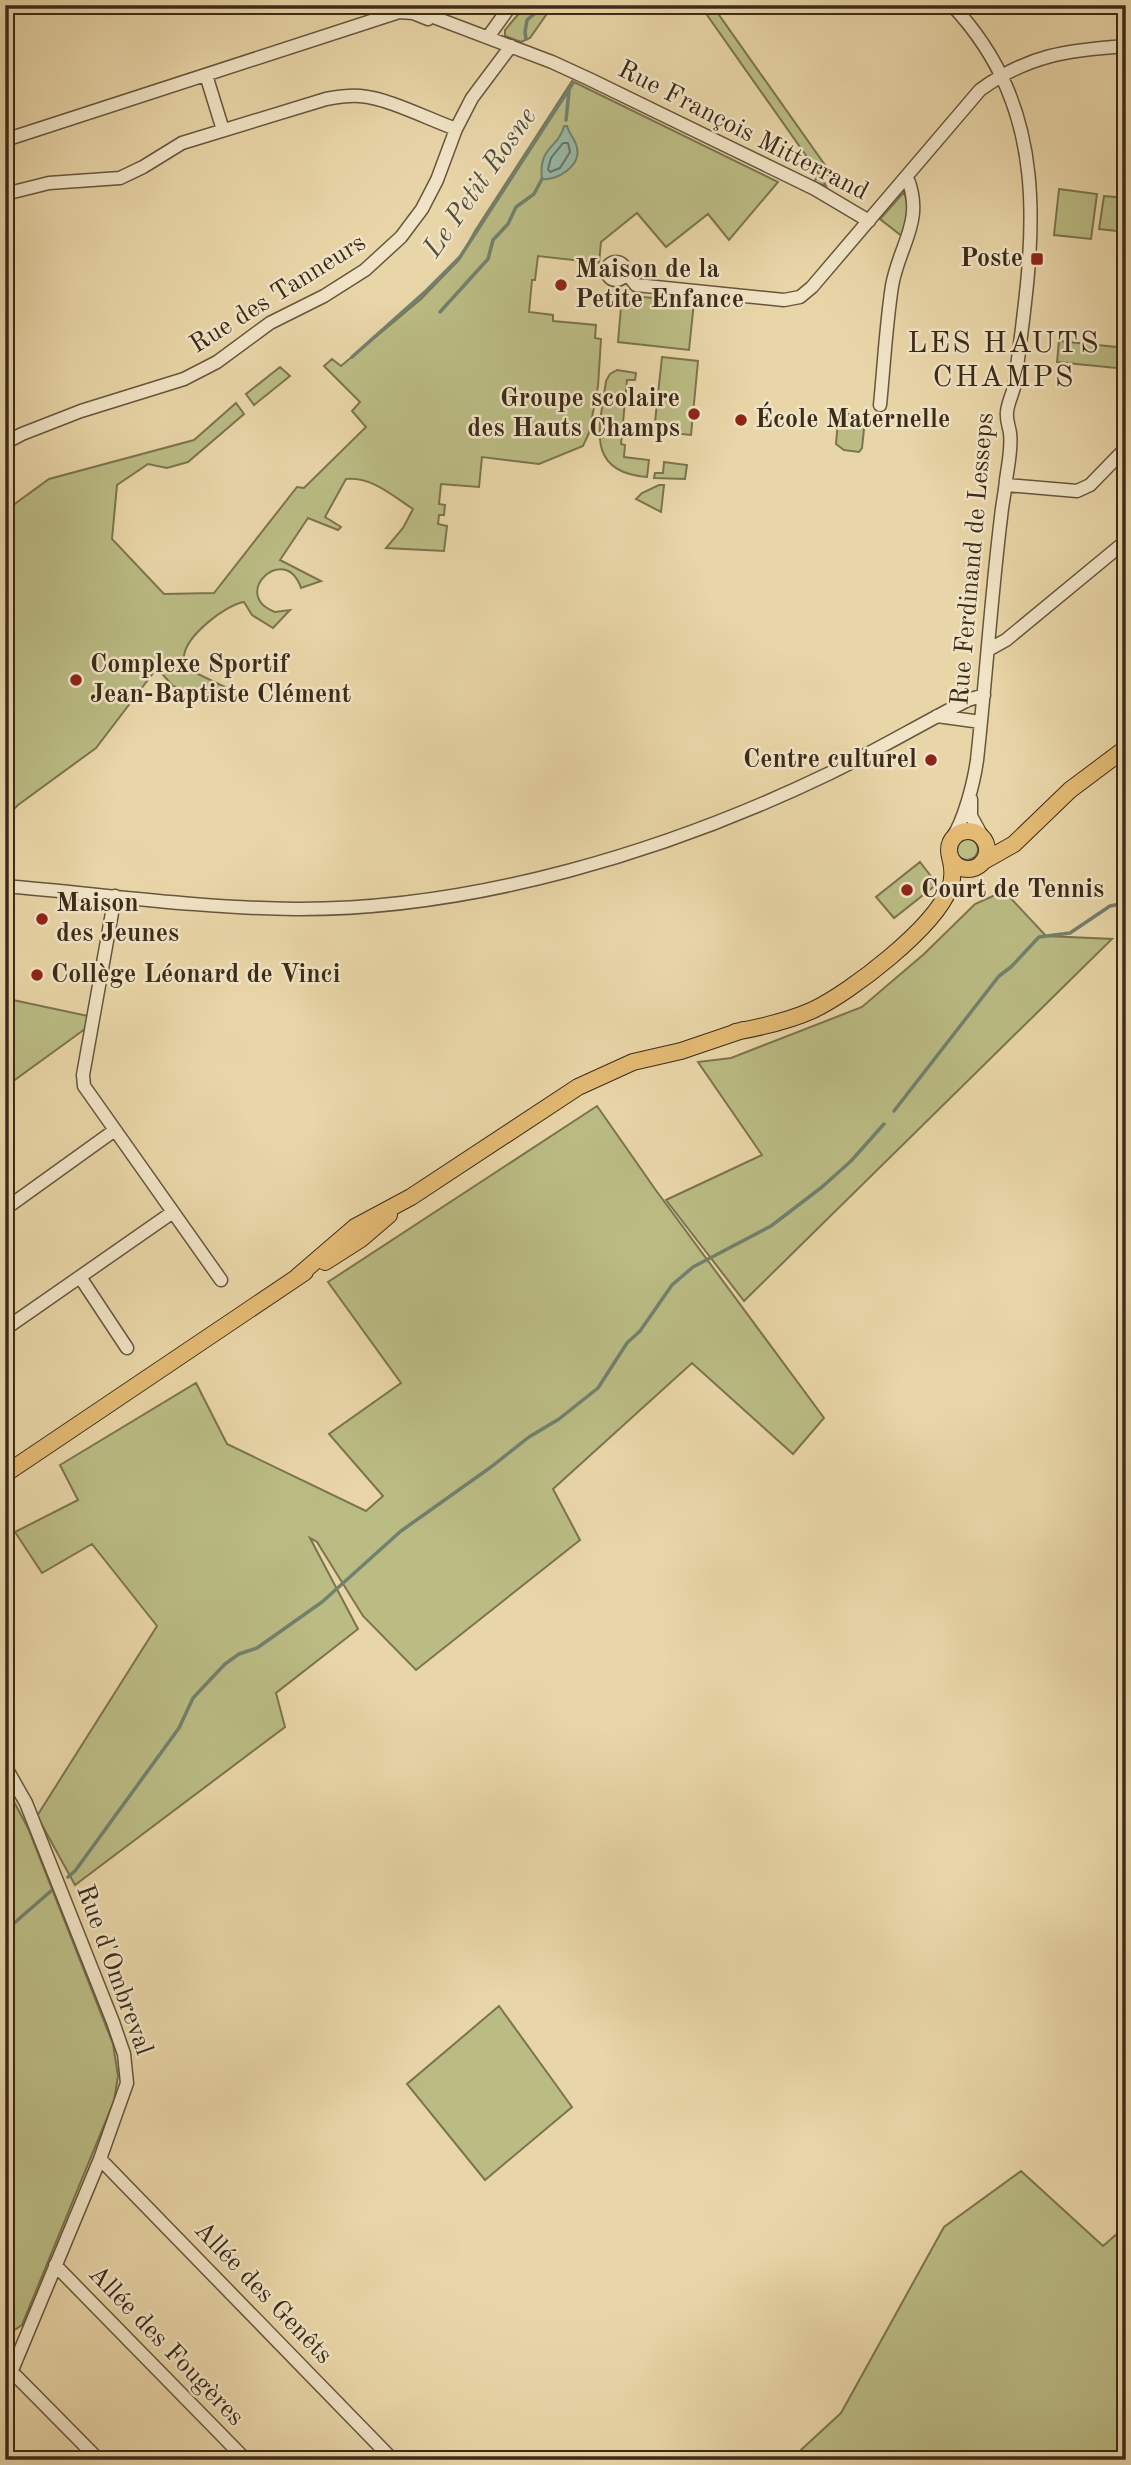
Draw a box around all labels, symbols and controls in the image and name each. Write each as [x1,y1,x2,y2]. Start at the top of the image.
street label: Rue François Mitterrand [614,56,872,206]
water label: Le Petit Rosne [419,103,543,264]
street label: Rue des Tanneurs [186,230,370,358]
place label: Poste [960,246,1023,272]
marker: Poste [1029,251,1045,267]
place label: Maison de la Petite Enfance [575,257,744,313]
marker: Maison de la Petite Enfance [553,277,569,293]
district label: LES HAUTS CHAMPS [907,329,1101,393]
place label: Groupe scolaire des Hauts Champs [467,386,680,442]
place label: École Maternelle [755,401,950,433]
marker: Groupe scolaire des Hauts Champs [686,406,702,422]
street label: Rue Ferdinand de Lesseps [947,411,999,707]
marker: École Maternelle [733,412,749,428]
place label: Complexe Sportif Jean-Baptiste Clément [90,652,351,708]
marker: Complexe Sportif Jean-Baptiste Clément [68,672,84,688]
place label: Centre culturel [743,747,917,773]
marker: Centre culturel [923,752,939,768]
place label: Court de Tennis [921,877,1104,903]
marker: Court de Tennis [899,882,915,898]
place label: Maison des Jeunes [56,891,179,947]
marker: Maison des Jeunes [34,911,50,927]
place label: Collège Léonard de Vinci [51,962,340,988]
marker: Collège Léonard de Vinci [29,967,45,983]
street label: Rue d'Ombreval [71,1881,157,2059]
street label: Allée des Genêts [189,2217,337,2369]
street label: Allée des Fougères [83,2261,249,2431]

